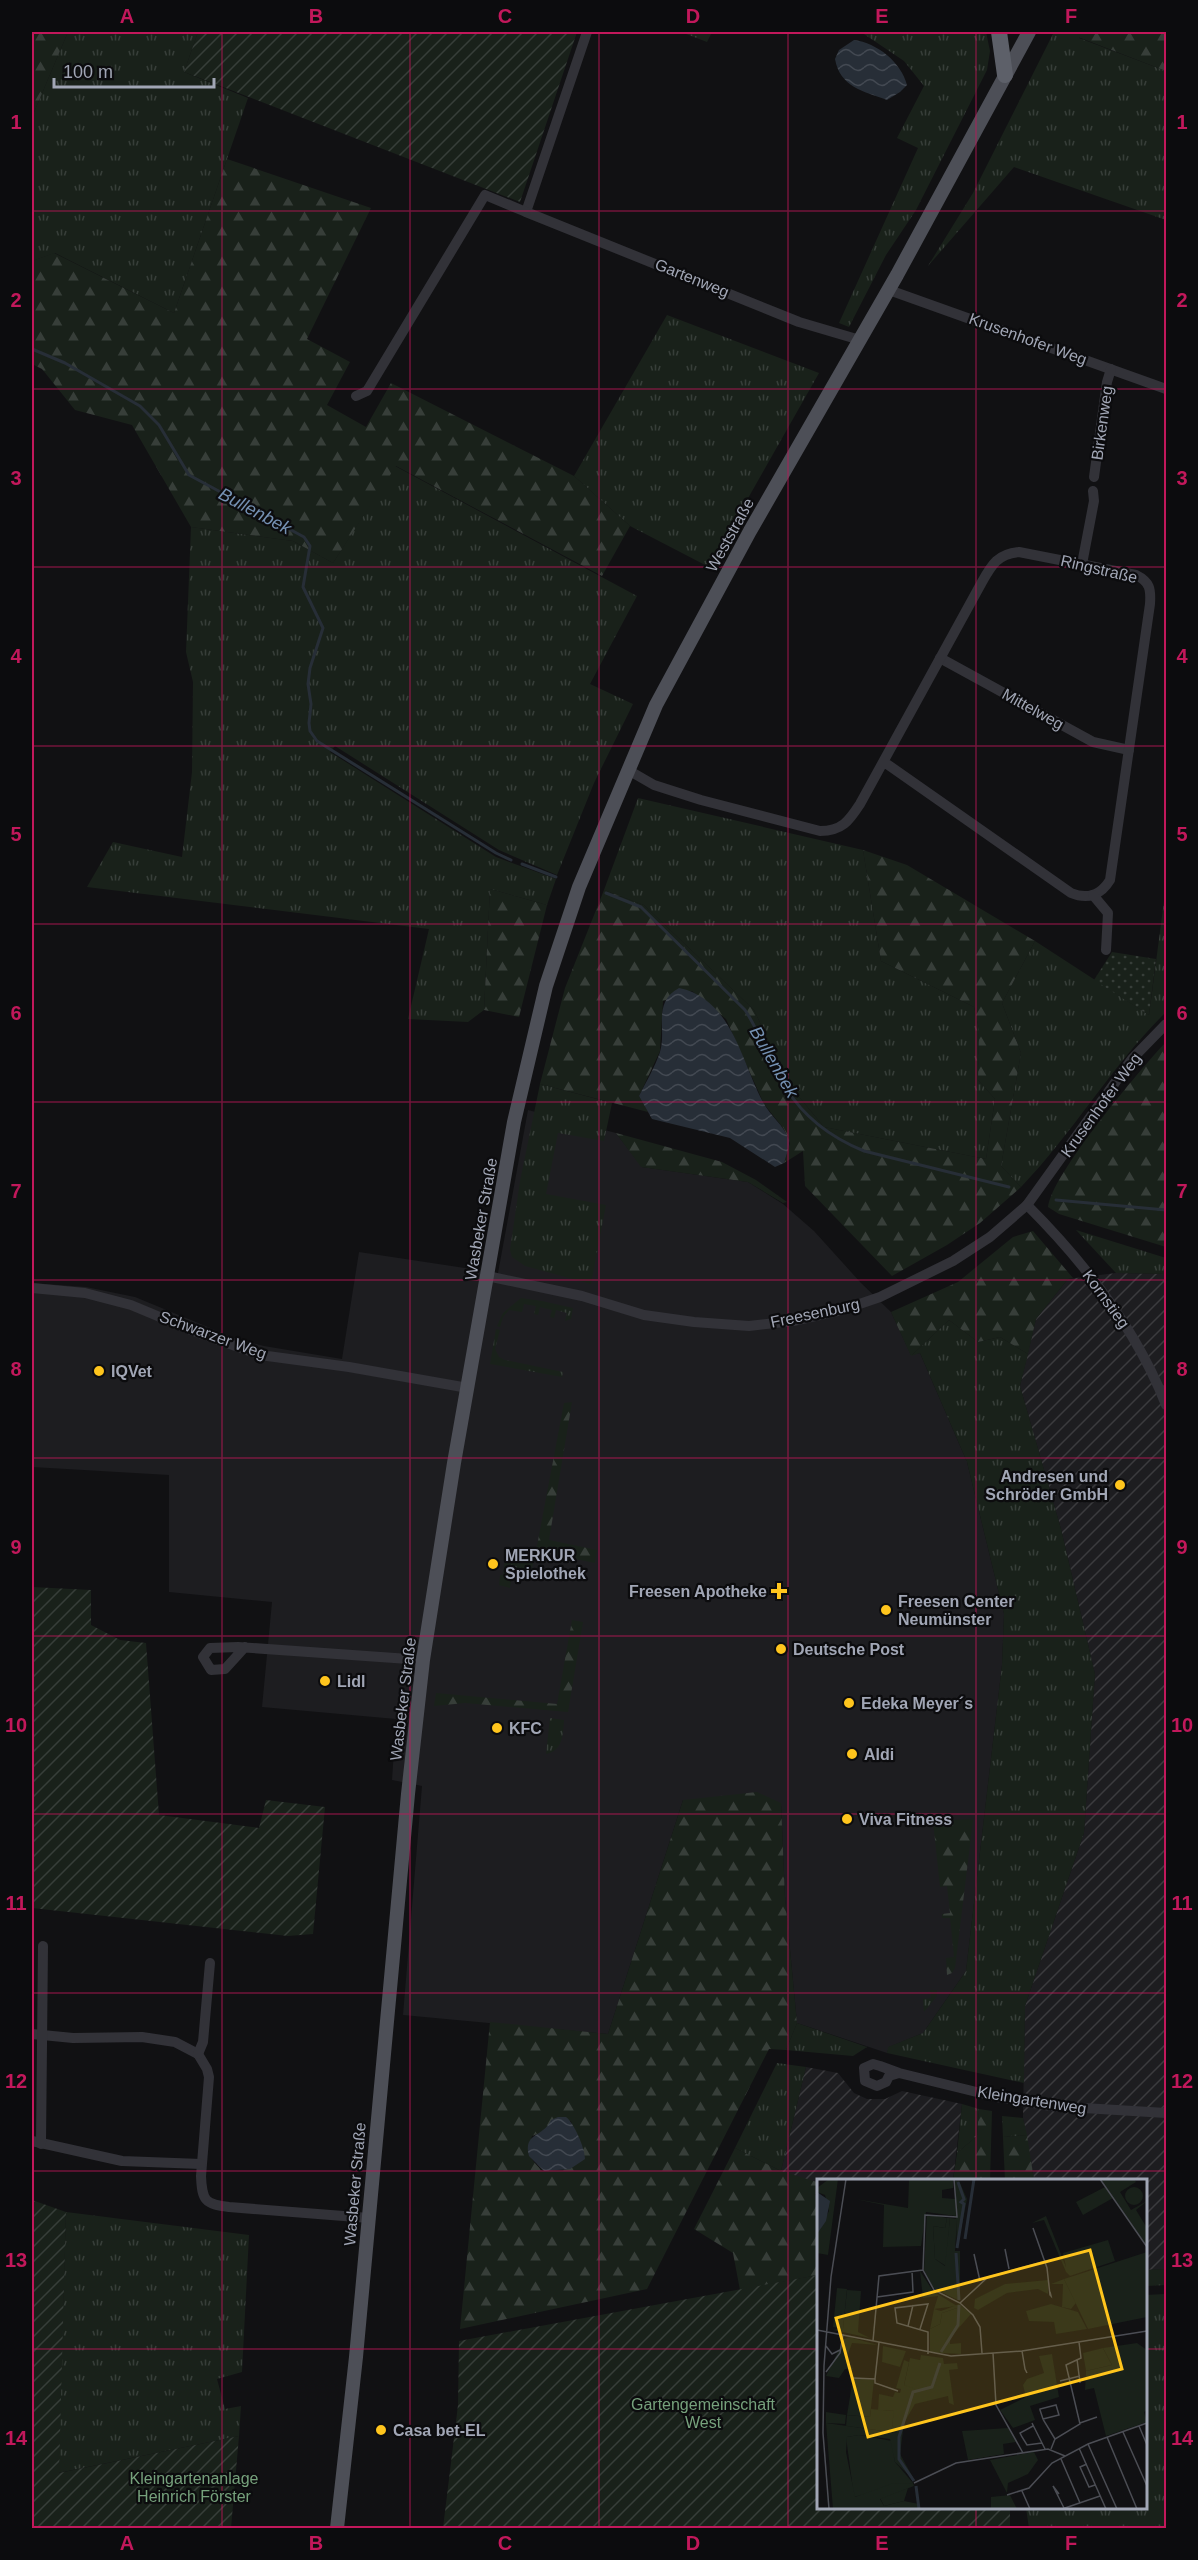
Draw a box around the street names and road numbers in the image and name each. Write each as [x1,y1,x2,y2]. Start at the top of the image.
street label: Gartenweg [653,255,731,301]
street label: Krusenhofer Weg [967,310,1089,368]
street label: Birkenweg [1088,385,1116,461]
street label: Weststraße [703,495,757,575]
street label: Ringstraße [1059,552,1139,586]
street label: Mittelweg [999,685,1067,733]
street label: Krusenhofer Weg [1058,1050,1144,1160]
street label: Wasbeker Straße [462,1156,500,1281]
street label: Kornstieg [1079,1267,1133,1331]
street label: Freesenburg [769,1295,861,1331]
street label: Schwarzer Weg [157,1308,269,1362]
street label: Wasbeker Straße [387,1636,419,1762]
street label: Kleingartenweg [976,2083,1088,2117]
street label: Wasbeker Straße [341,2121,369,2246]

